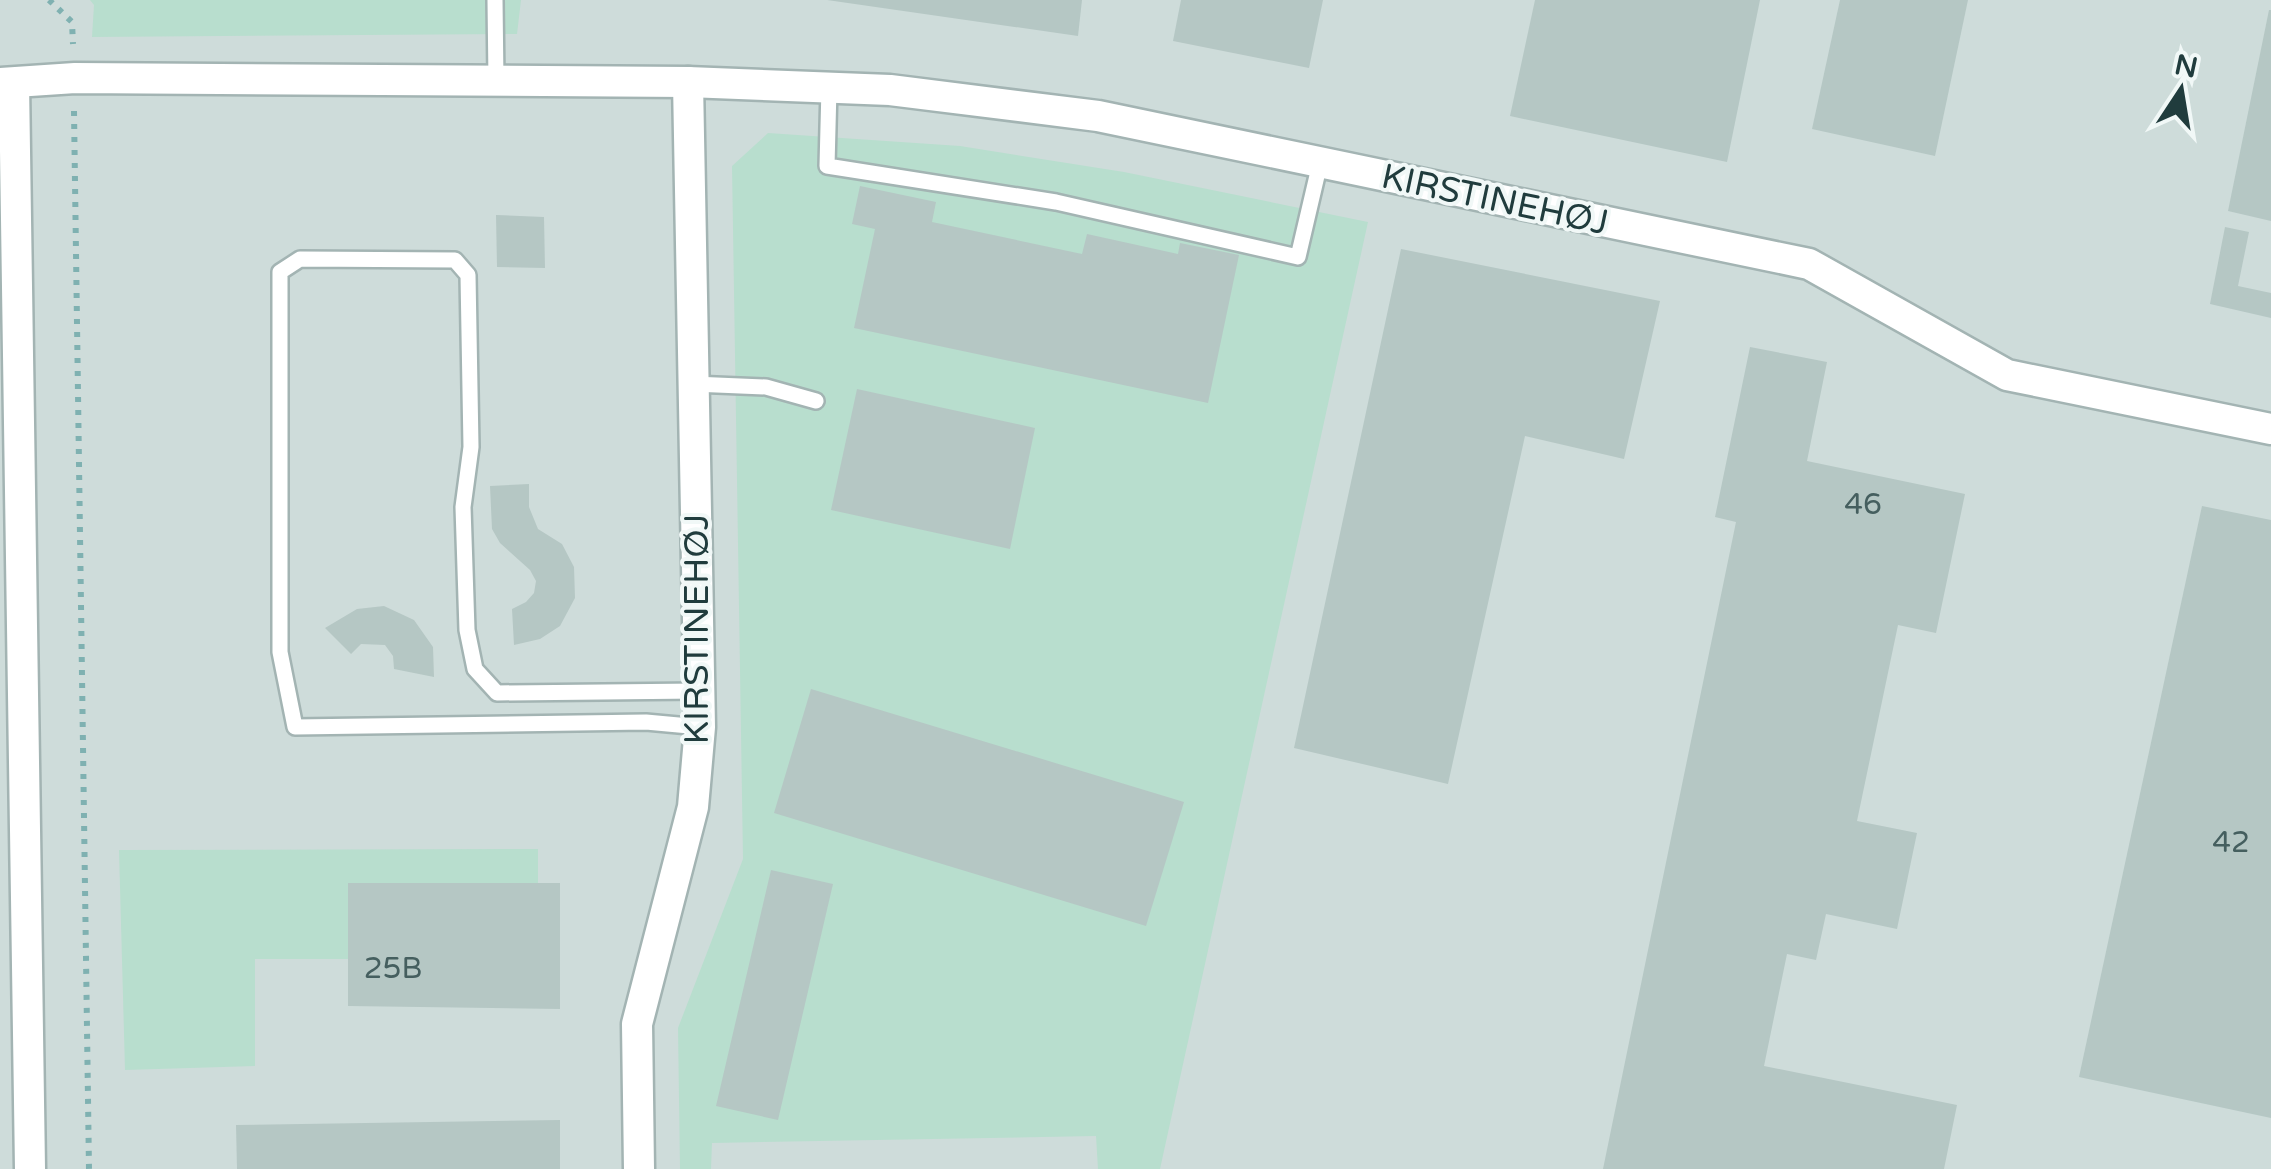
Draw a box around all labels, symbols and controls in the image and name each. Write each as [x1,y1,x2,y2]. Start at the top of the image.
north arrow [2131,40,2231,140]
text: N [2171,48,2201,85]
street label: KIRSTINEHØJ [1378,155,1612,245]
house number: 46 [1844,486,1882,523]
street label: KIRSTINEHØJ [676,514,718,744]
house number: 42 [2212,824,2250,861]
house number: 25B [364,950,422,987]

